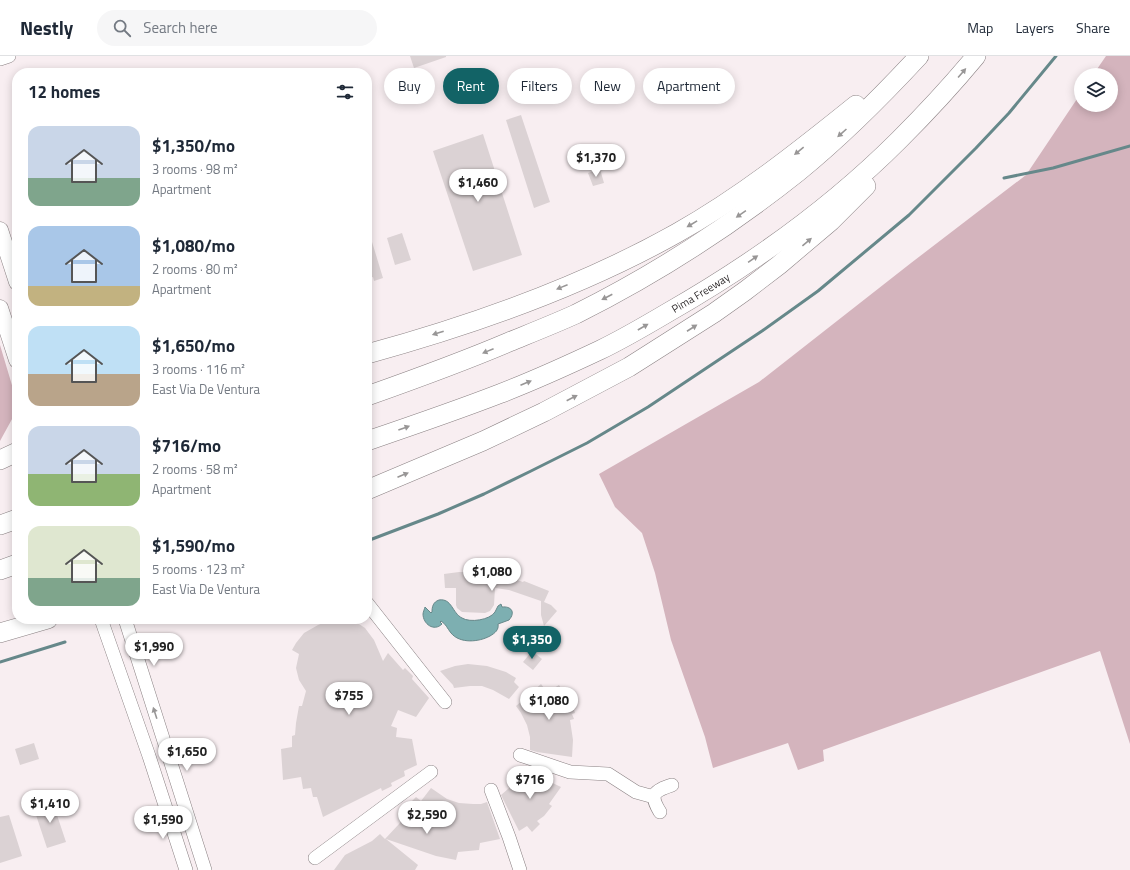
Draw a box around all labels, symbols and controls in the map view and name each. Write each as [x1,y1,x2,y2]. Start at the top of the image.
search box [97,10,377,46]
text: Nestly [20,13,73,42]
text: Search here [143,16,218,39]
icon: search [111,17,133,39]
text: Map [967,17,993,38]
text: Layers [1015,17,1054,38]
text: Share [1076,17,1110,38]
chip: Buy [384,68,435,104]
chip: Rent [443,68,499,104]
chip: Filters [507,68,572,104]
chip: New [580,68,635,104]
chip: Apartment [643,68,735,104]
one-way arrow [957,68,966,78]
map controls [1074,68,1118,112]
button: layers [1074,68,1118,112]
text: 12 homes [28,79,100,105]
icon: filters [334,81,356,103]
one-way arrow [837,128,847,138]
text: $1,350/mo [152,133,235,159]
icon: home [60,142,108,190]
pin: $1,370 [563,144,629,178]
one-way arrow [793,146,804,155]
text: $1,370 [576,147,616,167]
text: 3 rooms · 98 m² [152,159,238,179]
pin: $1,460 [445,169,511,203]
text: $1,460 [458,172,498,192]
text: Apartment [152,179,211,199]
one-way arrow [736,210,746,218]
one-way arrow [686,221,698,228]
text: $1,080/mo [152,233,235,259]
one-way arrow [801,237,812,246]
icon: home [60,242,108,290]
one-way arrow [748,255,759,263]
text: 2 rooms · 80 m² [152,259,238,279]
street label: Pima Freeway [668,269,733,317]
text: Apartment [152,279,211,299]
one-way arrow [556,285,568,291]
one-way arrow [601,294,613,301]
one-way arrow [637,324,649,331]
one-way arrow [687,324,697,332]
one-way arrow [432,330,444,336]
text: $1,650/mo [152,333,235,359]
icon: home [60,342,108,390]
one-way arrow [483,348,494,354]
text: 3 rooms · 116 m² [152,359,245,379]
text: East Via De Ventura [152,379,260,399]
one-way arrow [520,380,531,386]
one-way arrow [566,395,578,401]
one-way arrow [398,425,410,431]
text: $716/mo [152,433,221,459]
icon: home [60,442,108,490]
text: 2 rooms · 58 m² [152,459,238,479]
one-way arrow [397,472,408,478]
text: Apartment [152,479,211,499]
text: $1,590/mo [152,533,235,559]
icon: home [60,542,108,590]
pin: $1,080 [459,558,525,592]
text: 5 rooms · 123 m² [152,559,245,579]
text: $1,080 [472,561,512,581]
text: East Via De Ventura [152,579,260,599]
pin: $1,350 [499,626,565,660]
text: $1,350 [512,629,552,649]
pin: $1,990 [121,633,187,667]
text: $1,990 [134,636,174,656]
pin: $755 [325,682,373,716]
text: $755 [334,685,364,705]
pin: $1,080 [516,687,582,721]
text: $1,080 [529,690,569,710]
one-way arrow [152,706,158,718]
pin: $1,650 [154,738,220,772]
text: $1,650 [167,741,207,761]
pin: $716 [506,766,554,800]
text: $716 [515,769,545,789]
pin: $1,410 [17,790,83,824]
text: $1,410 [30,793,70,813]
pin: $2,590 [394,801,460,835]
text: $2,590 [407,804,447,824]
pin: $1,590 [130,806,196,840]
text: $1,590 [143,809,183,829]

